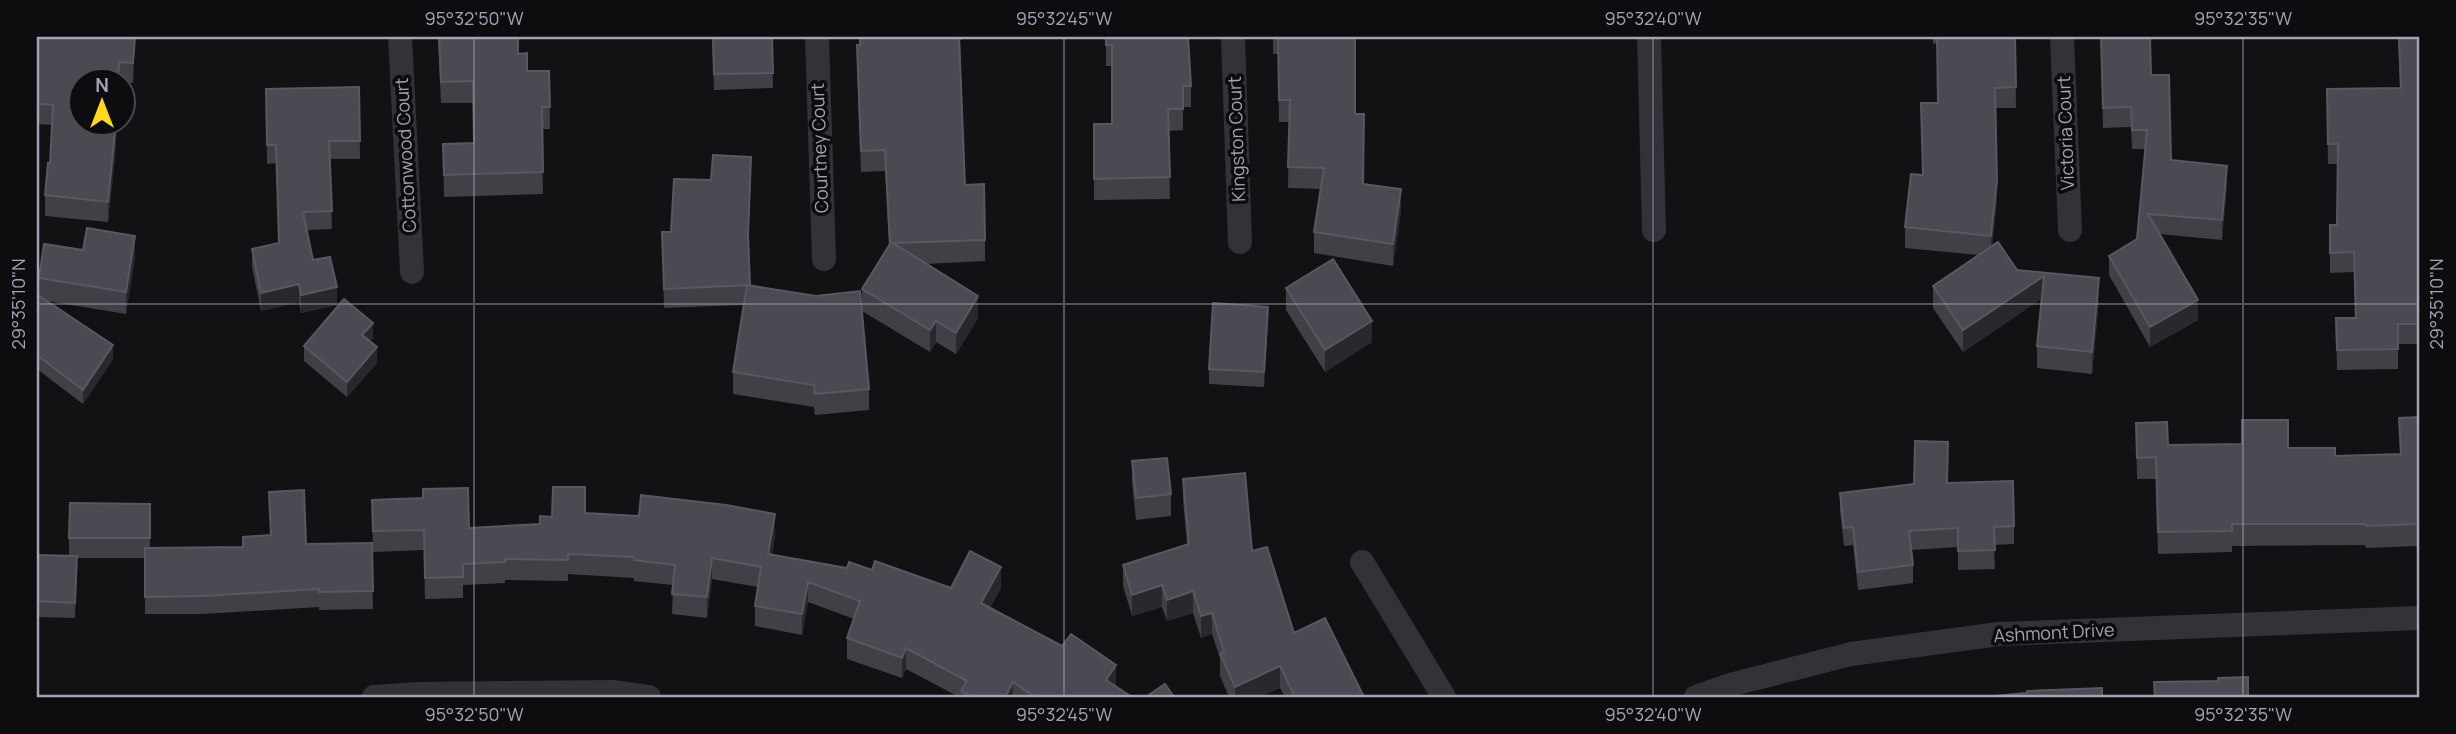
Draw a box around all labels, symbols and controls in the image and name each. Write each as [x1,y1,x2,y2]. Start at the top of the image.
text: 95°32'50"W [425,6,524,30]
text: 95°32'45"W [1016,6,1112,30]
text: 95°32'40"W [1604,6,1702,30]
text: 95°32'35"W [2194,6,2292,30]
north arrow [66,66,136,136]
text: N [95,72,109,98]
street label: Victoria Court [2051,75,2079,191]
street label: Kingston Court [1222,76,1250,202]
street label: Cottonwood Court [389,77,421,233]
street label: Courtney Court [805,83,833,213]
text: 29°35'10"N [6,258,30,350]
text: 29°35'10"N [2424,258,2448,350]
street label: Ashmont Drive [1993,617,2115,647]
text: 95°32'50"W [425,702,524,726]
text: 95°32'45"W [1016,702,1112,726]
text: 95°32'40"W [1604,702,1702,726]
text: 95°32'35"W [2194,702,2292,726]

